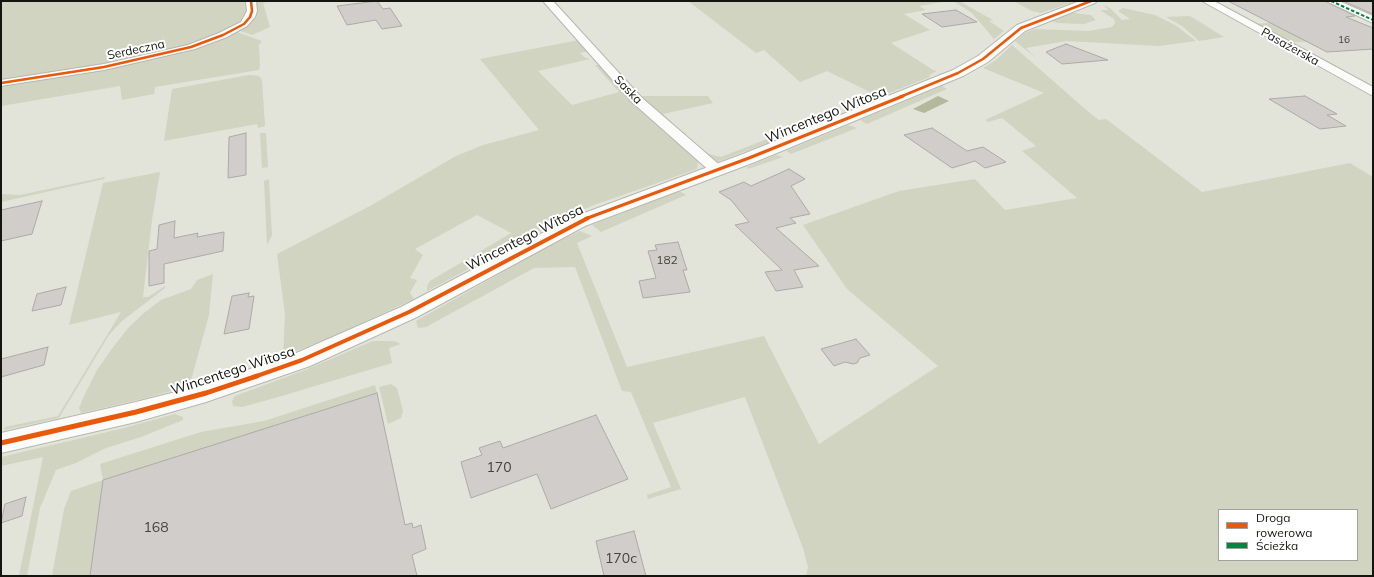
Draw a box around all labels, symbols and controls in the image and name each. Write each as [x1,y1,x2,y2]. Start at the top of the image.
street label: Pasażerska [1258,25,1322,69]
house number: 16 [1338,34,1350,46]
street label: Serdeczna [106,37,166,63]
street label: Saska [611,73,645,107]
street label: Wincentego Witosa [763,83,889,147]
street label: Wincentego Witosa [464,201,586,275]
house number: 182 [656,253,678,267]
street label: Wincentego Witosa [169,343,297,399]
house number: 170 [486,460,512,476]
legend [1218,509,1358,561]
text: Droga rowerowa [1256,510,1312,540]
house number: 168 [143,520,169,536]
text: Ścieżka [1256,538,1298,553]
house number: 170c [605,551,637,567]

